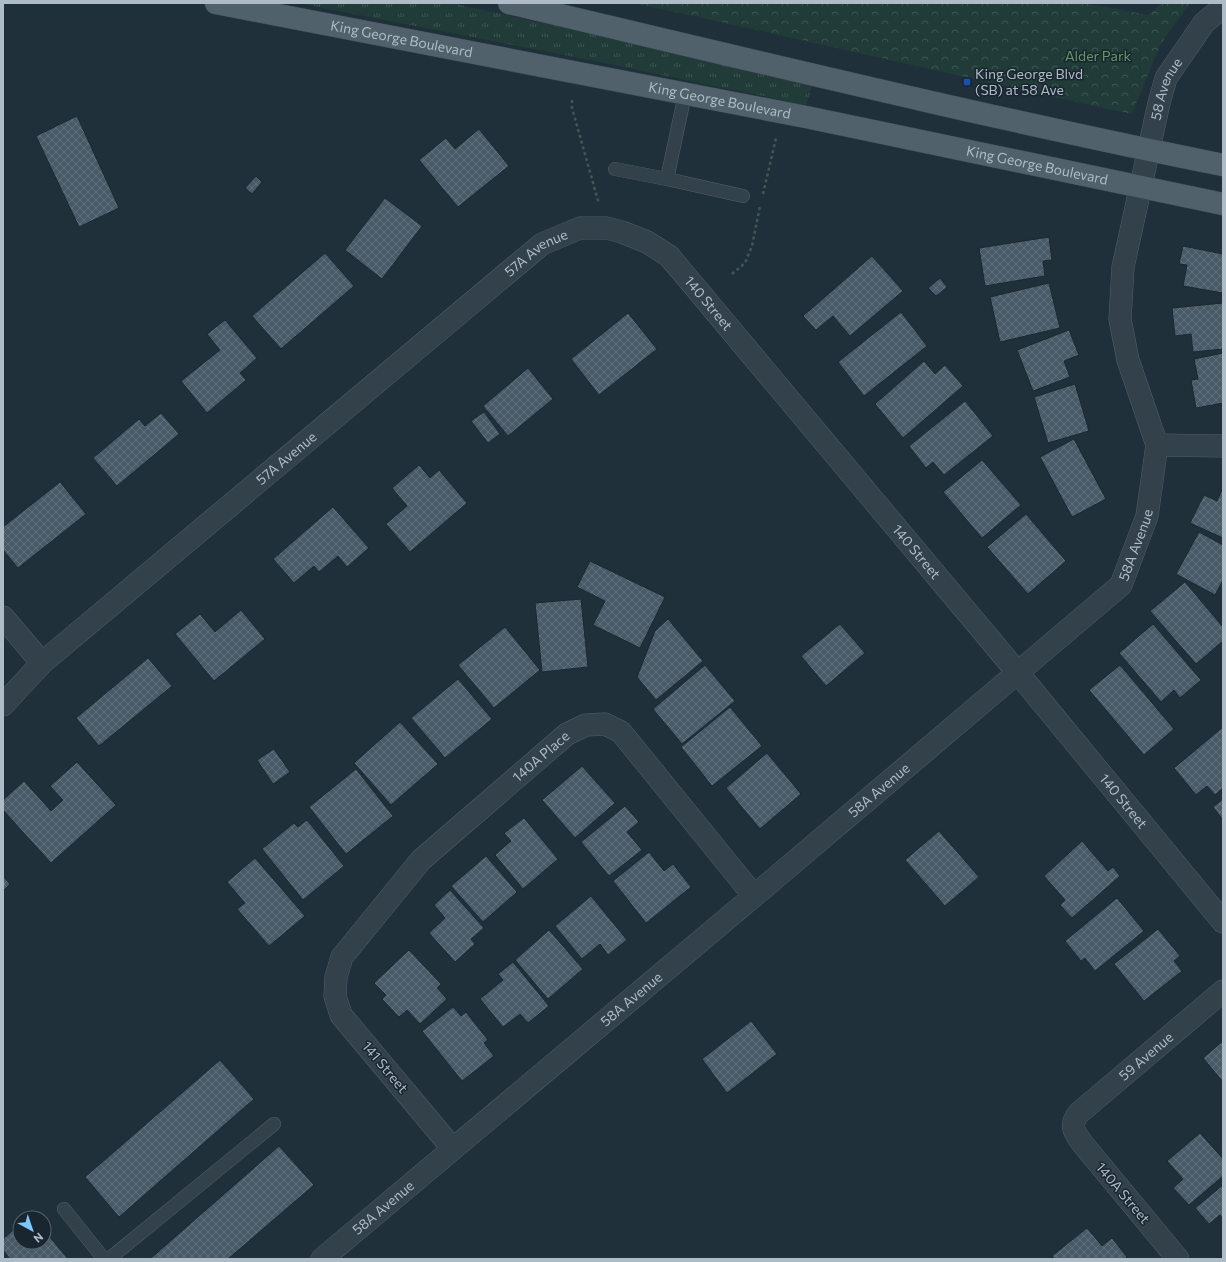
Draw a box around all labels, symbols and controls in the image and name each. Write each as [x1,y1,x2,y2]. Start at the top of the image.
street label: King George Boulevard [329,16,474,60]
park label: Alder Park [1065,47,1132,64]
street label: 58 Avenue [1146,54,1185,122]
place label: King George Blvd (SB) at 58 Ave [975,65,1083,98]
marker: King George Blvd (SB) at 58 Ave [962,77,972,87]
street label: King George Boulevard [647,78,792,122]
street label: King George Boulevard [965,142,1110,188]
street label: 57A Avenue [501,225,570,280]
street label: 140 Street [681,272,737,334]
street label: 57A Avenue [252,428,320,488]
street label: 58A Avenue [1114,508,1156,583]
street label: 140 Street [889,521,945,582]
street label: 140A Place [509,727,573,785]
street label: 58A Avenue [844,759,913,821]
street label: 140 Street [1096,770,1151,832]
street label: 58A Avenue [597,968,665,1029]
street label: 59 Avenue [1115,1028,1176,1084]
street label: 141 Street [359,1037,412,1096]
street label: 140A Street [1093,1158,1154,1227]
street label: 58A Avenue [349,1176,417,1238]
north arrow [12,1210,52,1250]
text: N [31,1230,46,1246]

